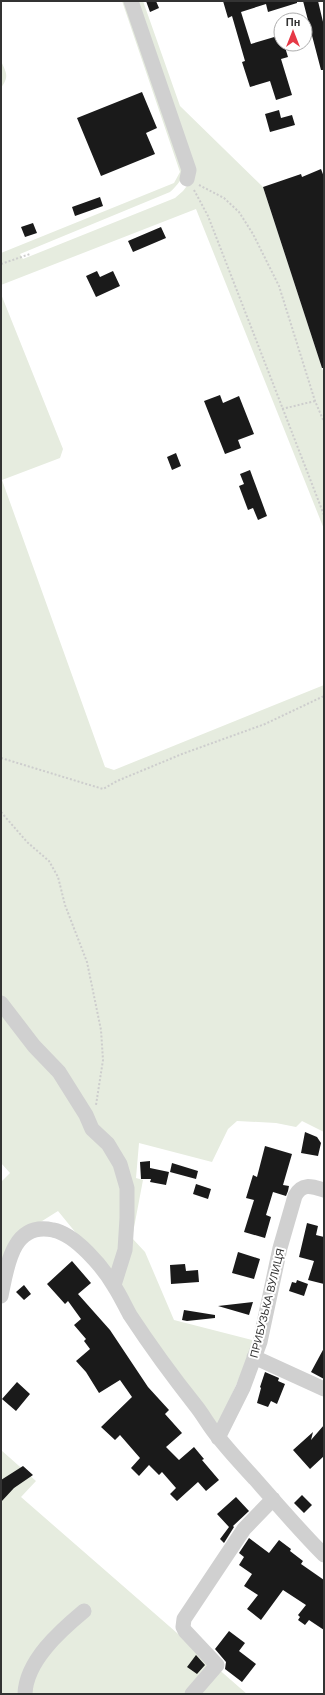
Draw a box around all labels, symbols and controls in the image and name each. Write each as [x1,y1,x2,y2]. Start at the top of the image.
north arrow [273,12,313,52]
text: Пн [286,16,300,28]
street label: ПРИБУЗЬКА ВУЛИЦЯ [248,1247,286,1359]

